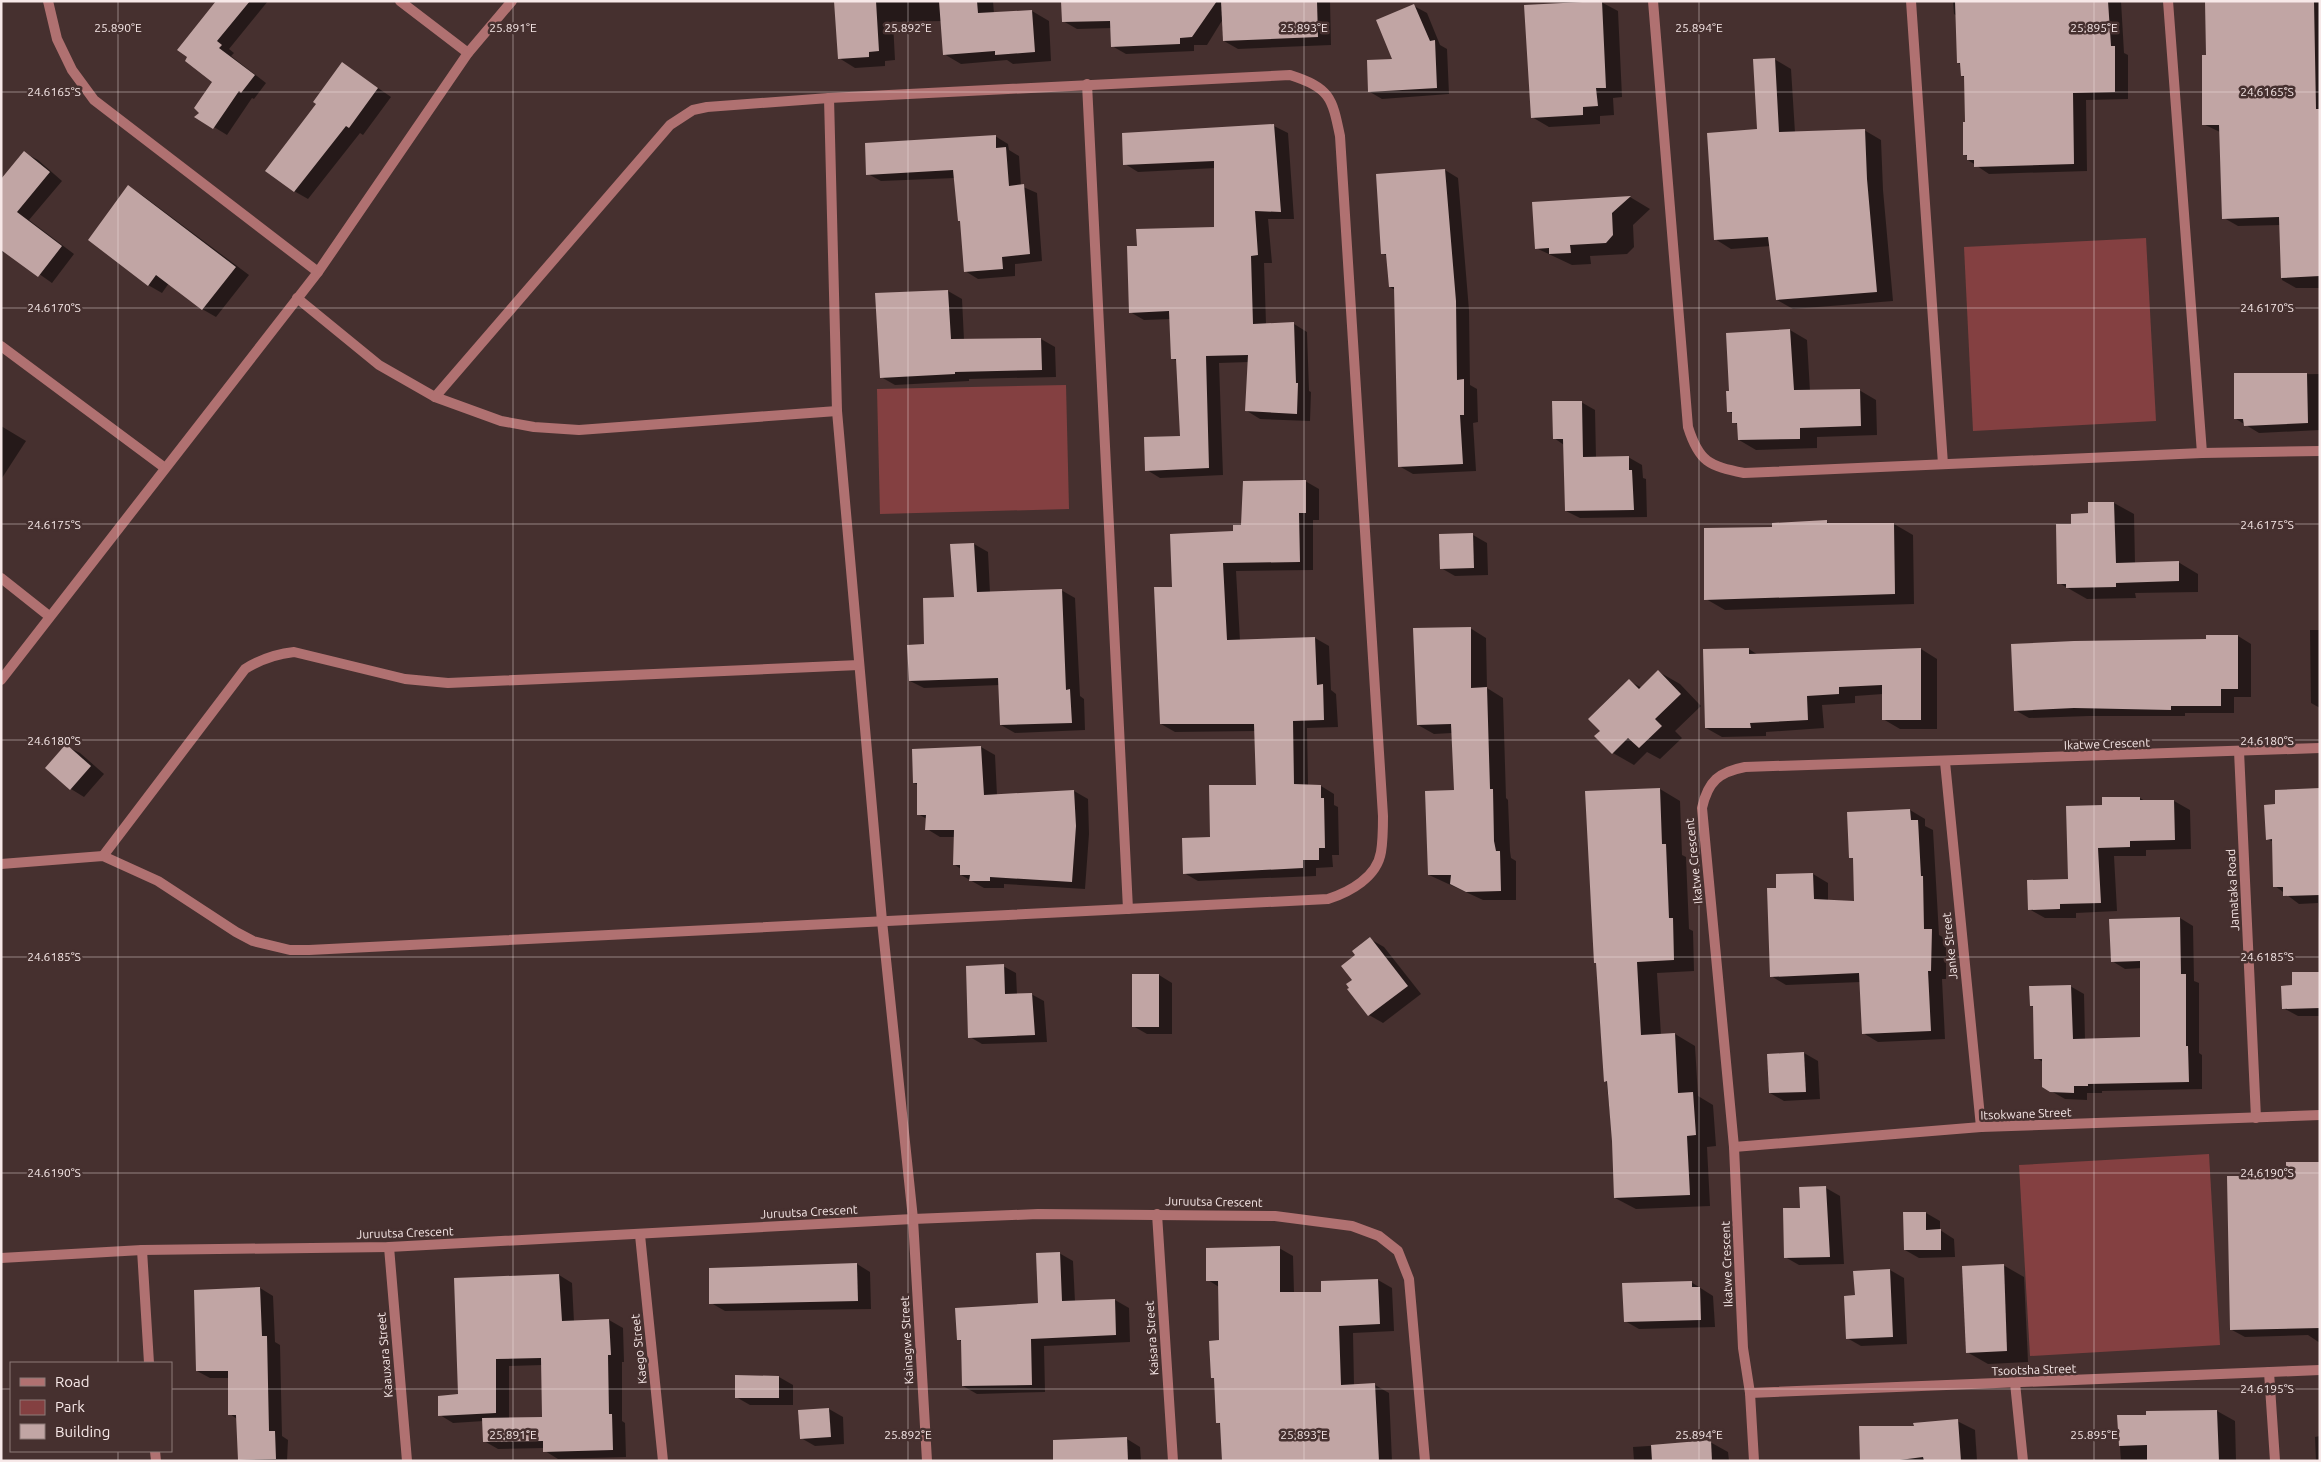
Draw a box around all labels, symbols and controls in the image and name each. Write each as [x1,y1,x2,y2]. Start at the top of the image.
text: 25.890°E [94,21,142,34]
text: 25.891°E [489,21,537,34]
text: 25.892°E [884,21,932,34]
text: 25.893°E [1280,21,1328,34]
text: 25.894°E [1675,21,1723,34]
text: 25.895°E [2070,21,2118,34]
text: 24.6165°S [27,85,81,98]
text: 24.6165°S [2240,85,2294,98]
text: 24.6170°S [27,301,81,314]
text: 24.6170°S [2240,301,2294,314]
text: 24.6175°S [27,518,81,531]
text: 24.6175°S [2240,518,2294,531]
text: 24.6180°S [27,734,81,747]
text: 24.6180°S [2240,734,2294,747]
street label: Ikatwe Crescent [2064,735,2151,751]
street label: Ikatwe Crescent [1683,817,1704,905]
street label: Jamataka Road [2224,849,2241,931]
street label: Janke Street [1939,911,1960,980]
text: 24.6185°S [27,950,81,963]
text: 24.6185°S [2240,950,2294,963]
street label: Itsokwane Street [1980,1105,2072,1122]
text: 24.6190°S [27,1166,81,1179]
text: 24.6190°S [2240,1166,2294,1179]
street label: Juruutsa Crescent [1165,1194,1263,1209]
street label: Juruutsa Crescent [760,1202,858,1221]
street label: Ikatwe Crescent [1718,1220,1734,1307]
street label: Juruutsa Crescent [356,1224,454,1241]
street label: Kainagwe Street [898,1295,915,1385]
street label: Kaisara Street [1142,1300,1161,1376]
street label: Kaauxara Street [374,1312,395,1398]
street label: Kaego Street [628,1313,649,1385]
legend [10,1362,172,1452]
street label: Tsootsha Street [1991,1362,2077,1377]
text: Road [55,1373,90,1390]
text: 24.6195°S [2240,1382,2294,1395]
text: Park [55,1398,85,1415]
text: Building [55,1423,110,1440]
text: 25.891°E [489,1428,537,1441]
text: 25.892°E [884,1428,932,1441]
text: 25.893°E [1280,1428,1328,1441]
text: 25.894°E [1675,1428,1723,1441]
text: 25.895°E [2070,1428,2118,1441]

